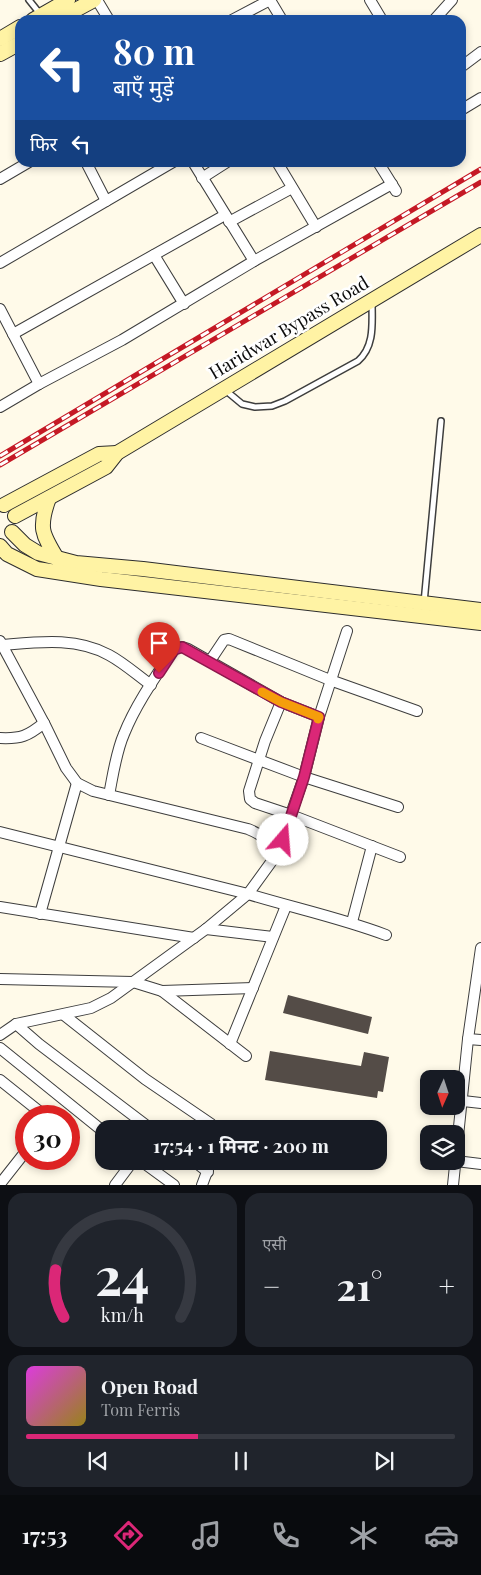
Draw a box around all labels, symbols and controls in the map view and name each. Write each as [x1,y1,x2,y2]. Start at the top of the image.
text: 80 m [113,27,195,74]
icon: left [30,35,95,100]
text: बाएँ मुड़ें [113,72,174,102]
text: फिर [30,130,57,156]
icon: left [67,130,95,158]
street label: Haridwar Bypass Road [204,270,373,384]
pin [138,622,180,673]
icon: arrive [145,629,173,657]
position arrow [256,813,308,865]
north arrow [420,1070,465,1115]
map controls [420,1070,465,1170]
speed limit sign: 30 [15,1105,80,1170]
button: layers [420,1125,465,1170]
text: 17:54 · 1 मिनट · 200 m [153,1132,329,1158]
text: एसी [263,1233,286,1254]
text: 24 [95,1240,150,1309]
text: 21° [337,1260,383,1311]
text: − [263,1267,281,1304]
text: + [439,1267,455,1304]
text: km/h [101,1303,144,1326]
text: Open Road [101,1373,198,1399]
text: Tom Ferris [101,1399,180,1420]
icon: previous [84,1447,112,1475]
icon: pause [227,1447,255,1475]
icon: next [370,1447,398,1475]
icon: directions [111,1518,146,1553]
icon: music [189,1518,224,1553]
icon: phone [268,1518,303,1553]
icon: climate [346,1518,381,1553]
icon: car [424,1518,459,1553]
text: 17:53 [22,1520,67,1550]

